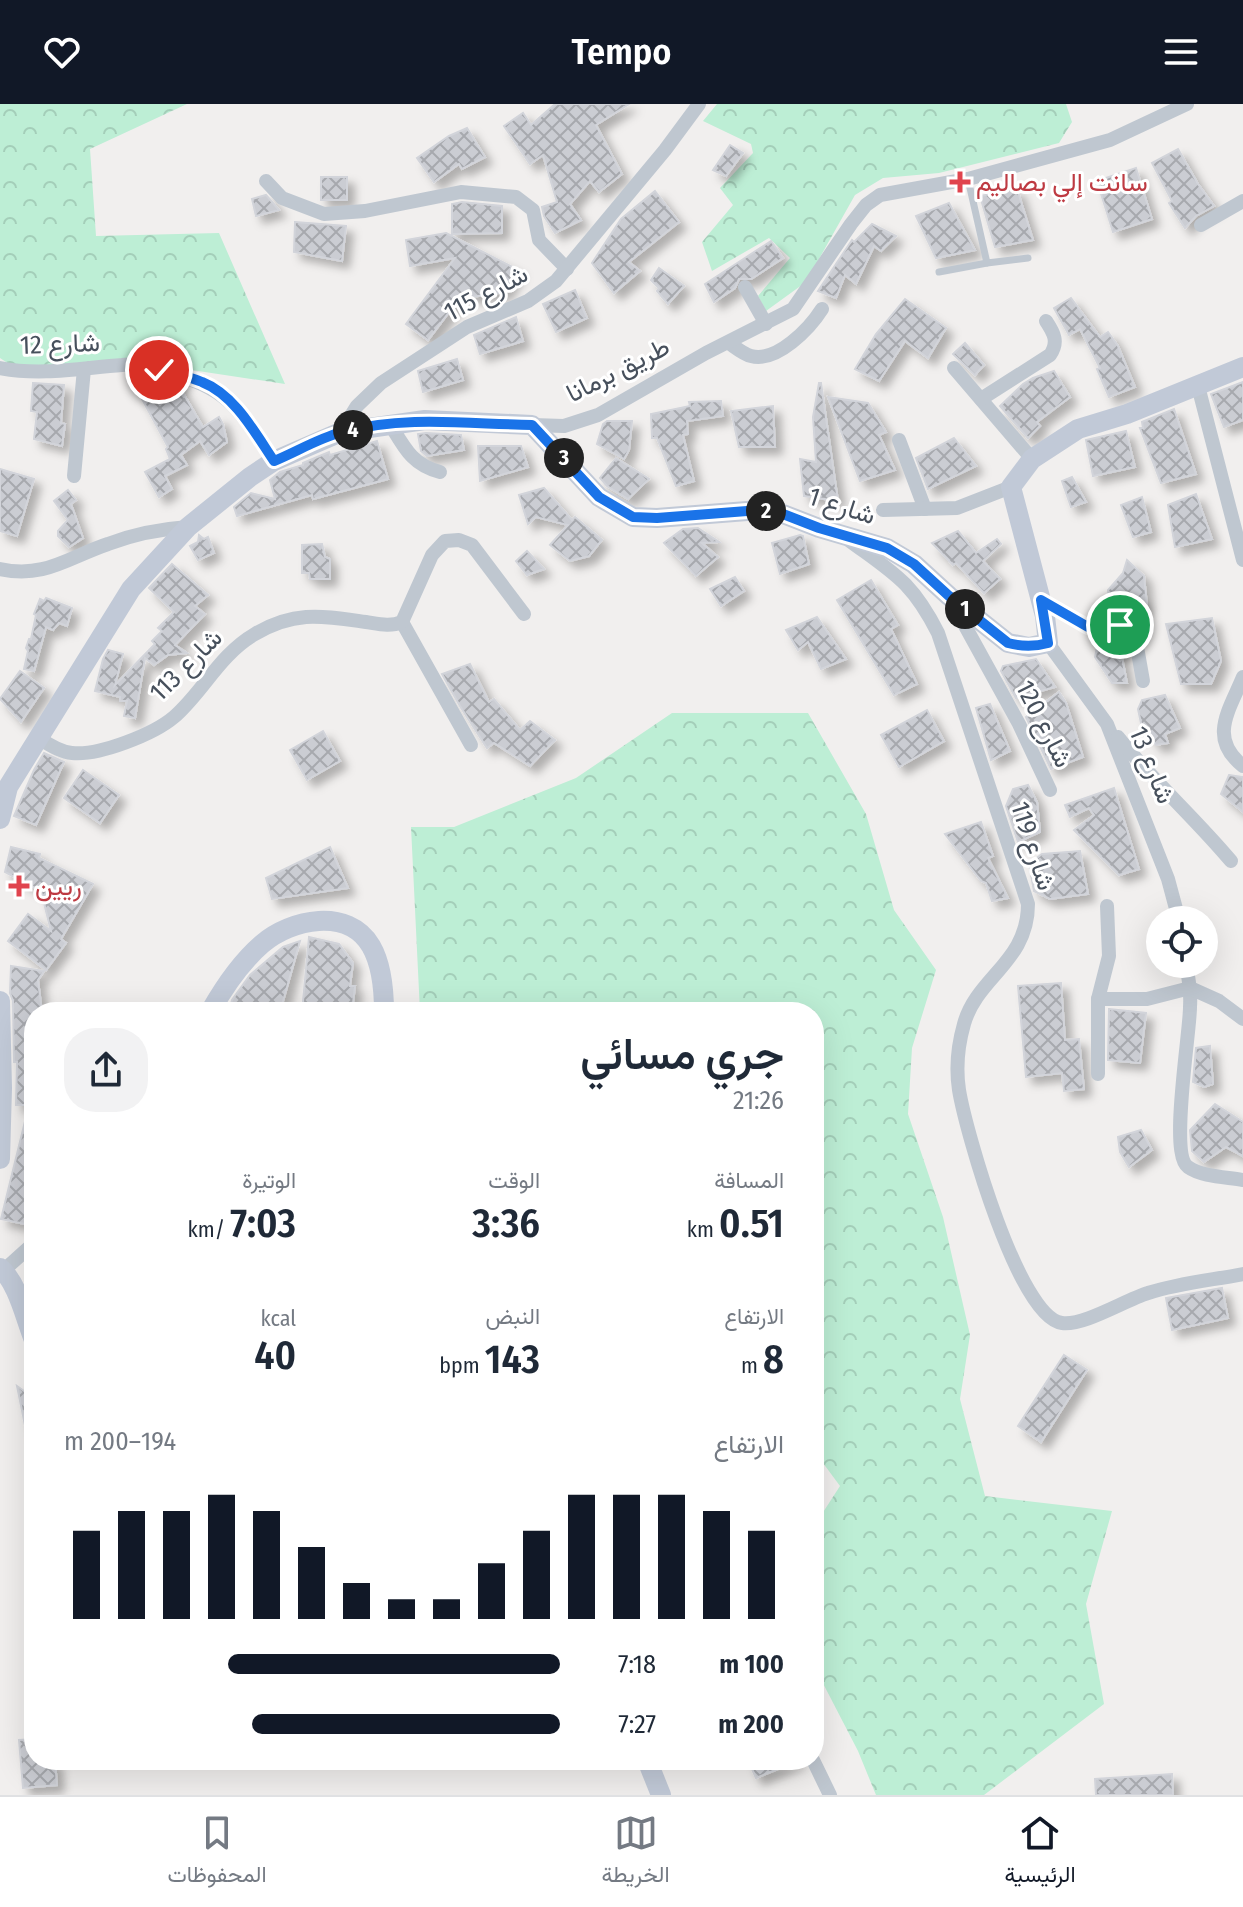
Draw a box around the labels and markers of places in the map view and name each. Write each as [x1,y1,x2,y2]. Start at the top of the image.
place label: سانت إلي بصاليم [976,167,1148,203]
marker: سانت إلي بصاليم [951,173,969,191]
pin [125,336,193,404]
pin: 4 [333,410,373,450]
pin: 3 [544,438,584,478]
pin: 2 [746,491,786,531]
pin: 1 [945,589,985,629]
pin [1086,591,1154,659]
place label: ريين [35,871,82,902]
marker: ريين [10,877,28,895]

